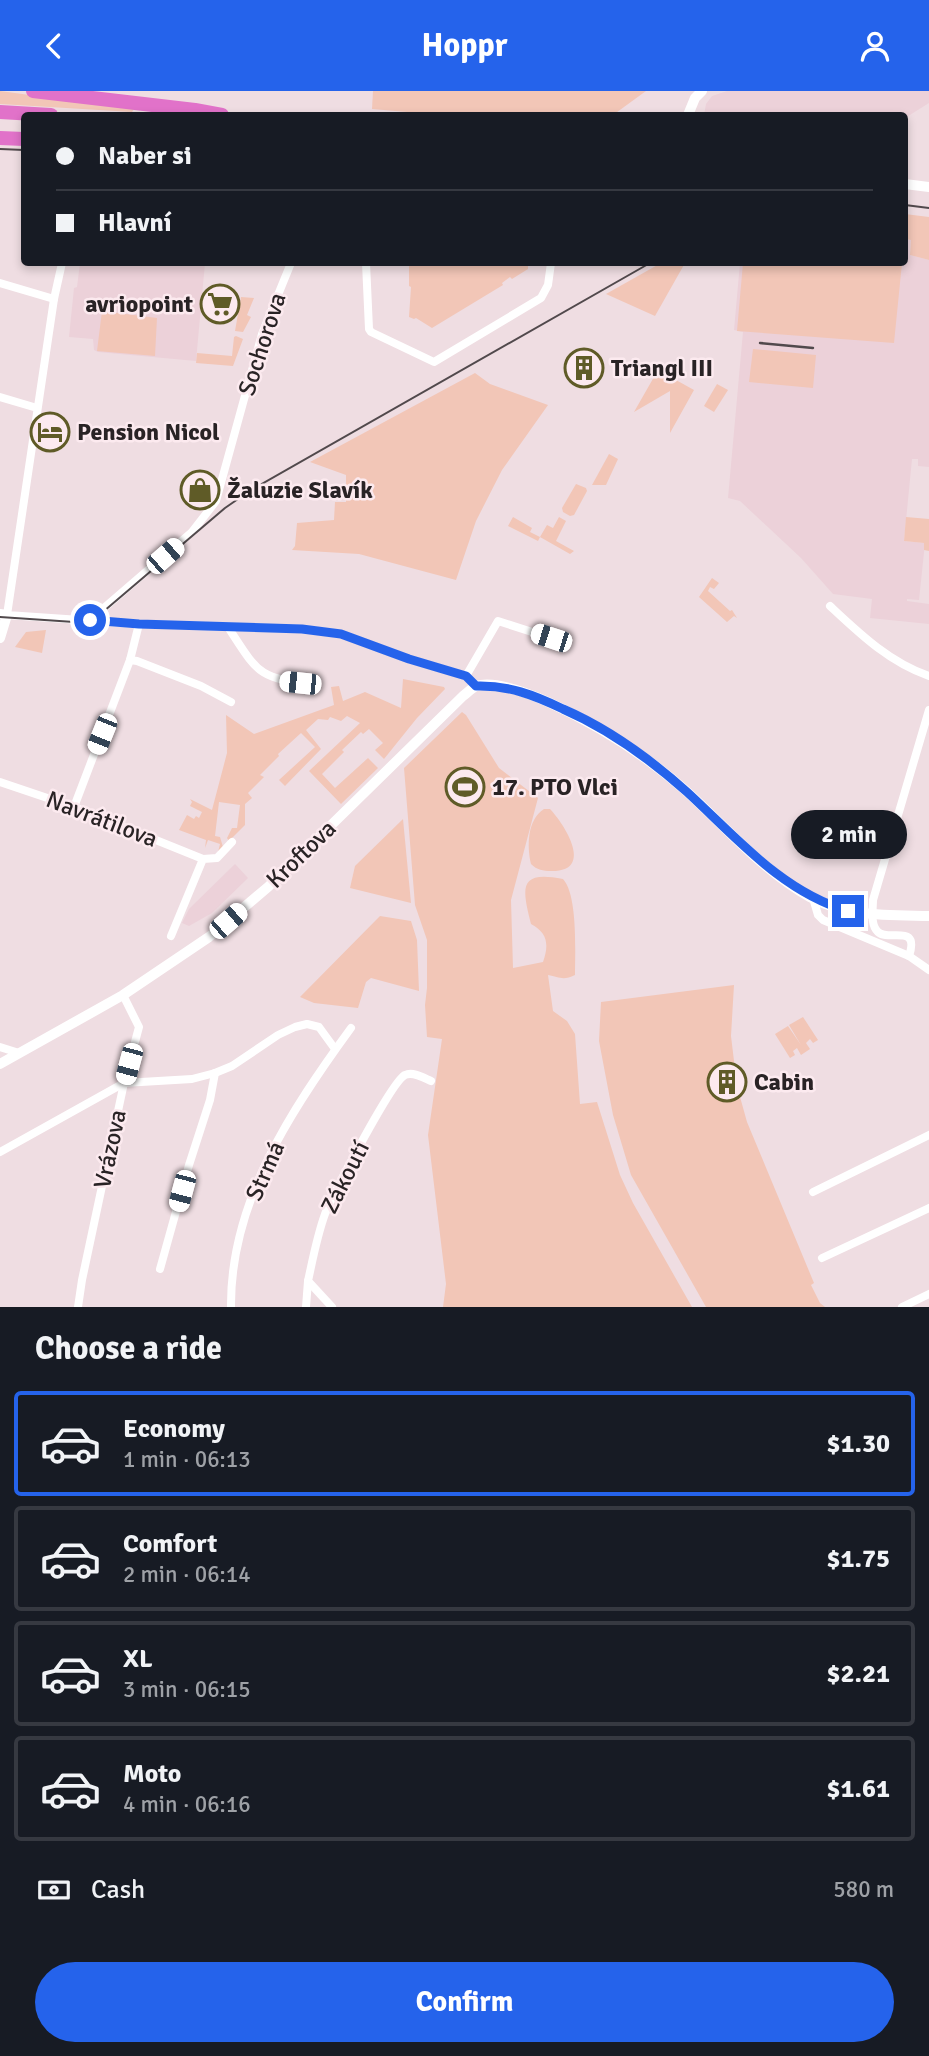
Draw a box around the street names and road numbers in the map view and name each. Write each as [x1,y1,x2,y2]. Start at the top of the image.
street label: Sochorova [231,289,293,399]
street label: Navrátilova [42,784,162,854]
street label: Kroftova [260,813,342,895]
street label: Vrázova [87,1107,133,1191]
street label: Zákoutí [314,1135,376,1218]
street label: Strmá [239,1137,291,1205]

